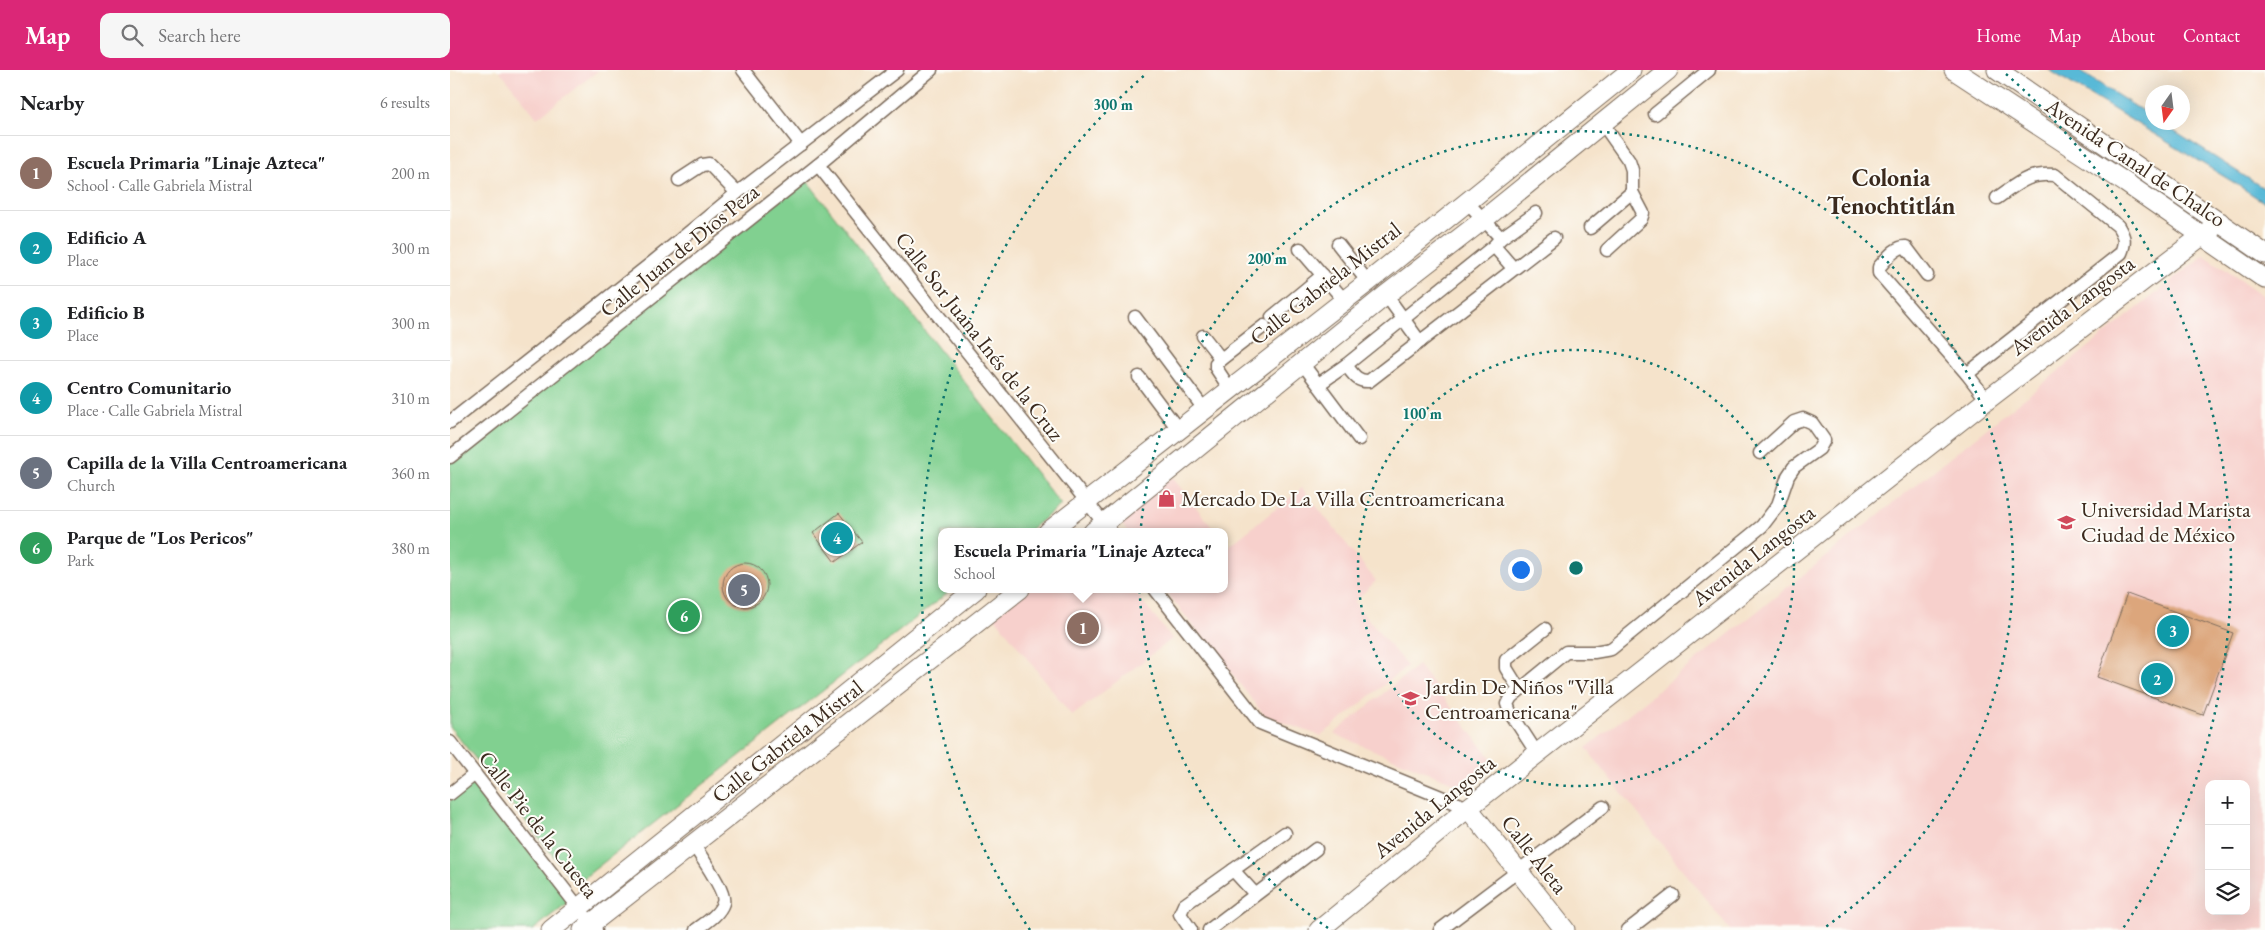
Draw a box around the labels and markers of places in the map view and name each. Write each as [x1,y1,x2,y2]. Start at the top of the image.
place label: Mercado De La Villa Centroamericana [1181,484,1505,513]
shop icon: Mercado De La Villa Centroamericana [1157,488,1177,508]
place label: Universidad Marista Ciudad de México [2081,495,2251,549]
school or university icon: Universidad Marista Ciudad de México [2057,512,2077,532]
pin: 4 [821,519,853,557]
centre of rings [1567,559,1585,577]
pin: 5 [728,571,760,609]
pin: 6 [668,597,700,635]
pin: 1 [1067,609,1099,647]
pin: 3 [2157,612,2189,650]
pin: 2 [2141,660,2173,698]
place label: Jardin De Niños "Villa Centroamericana" [1423,672,1614,726]
school or university icon: Jardin De Niños "Villa Centroamericana" [1401,689,1421,709]

